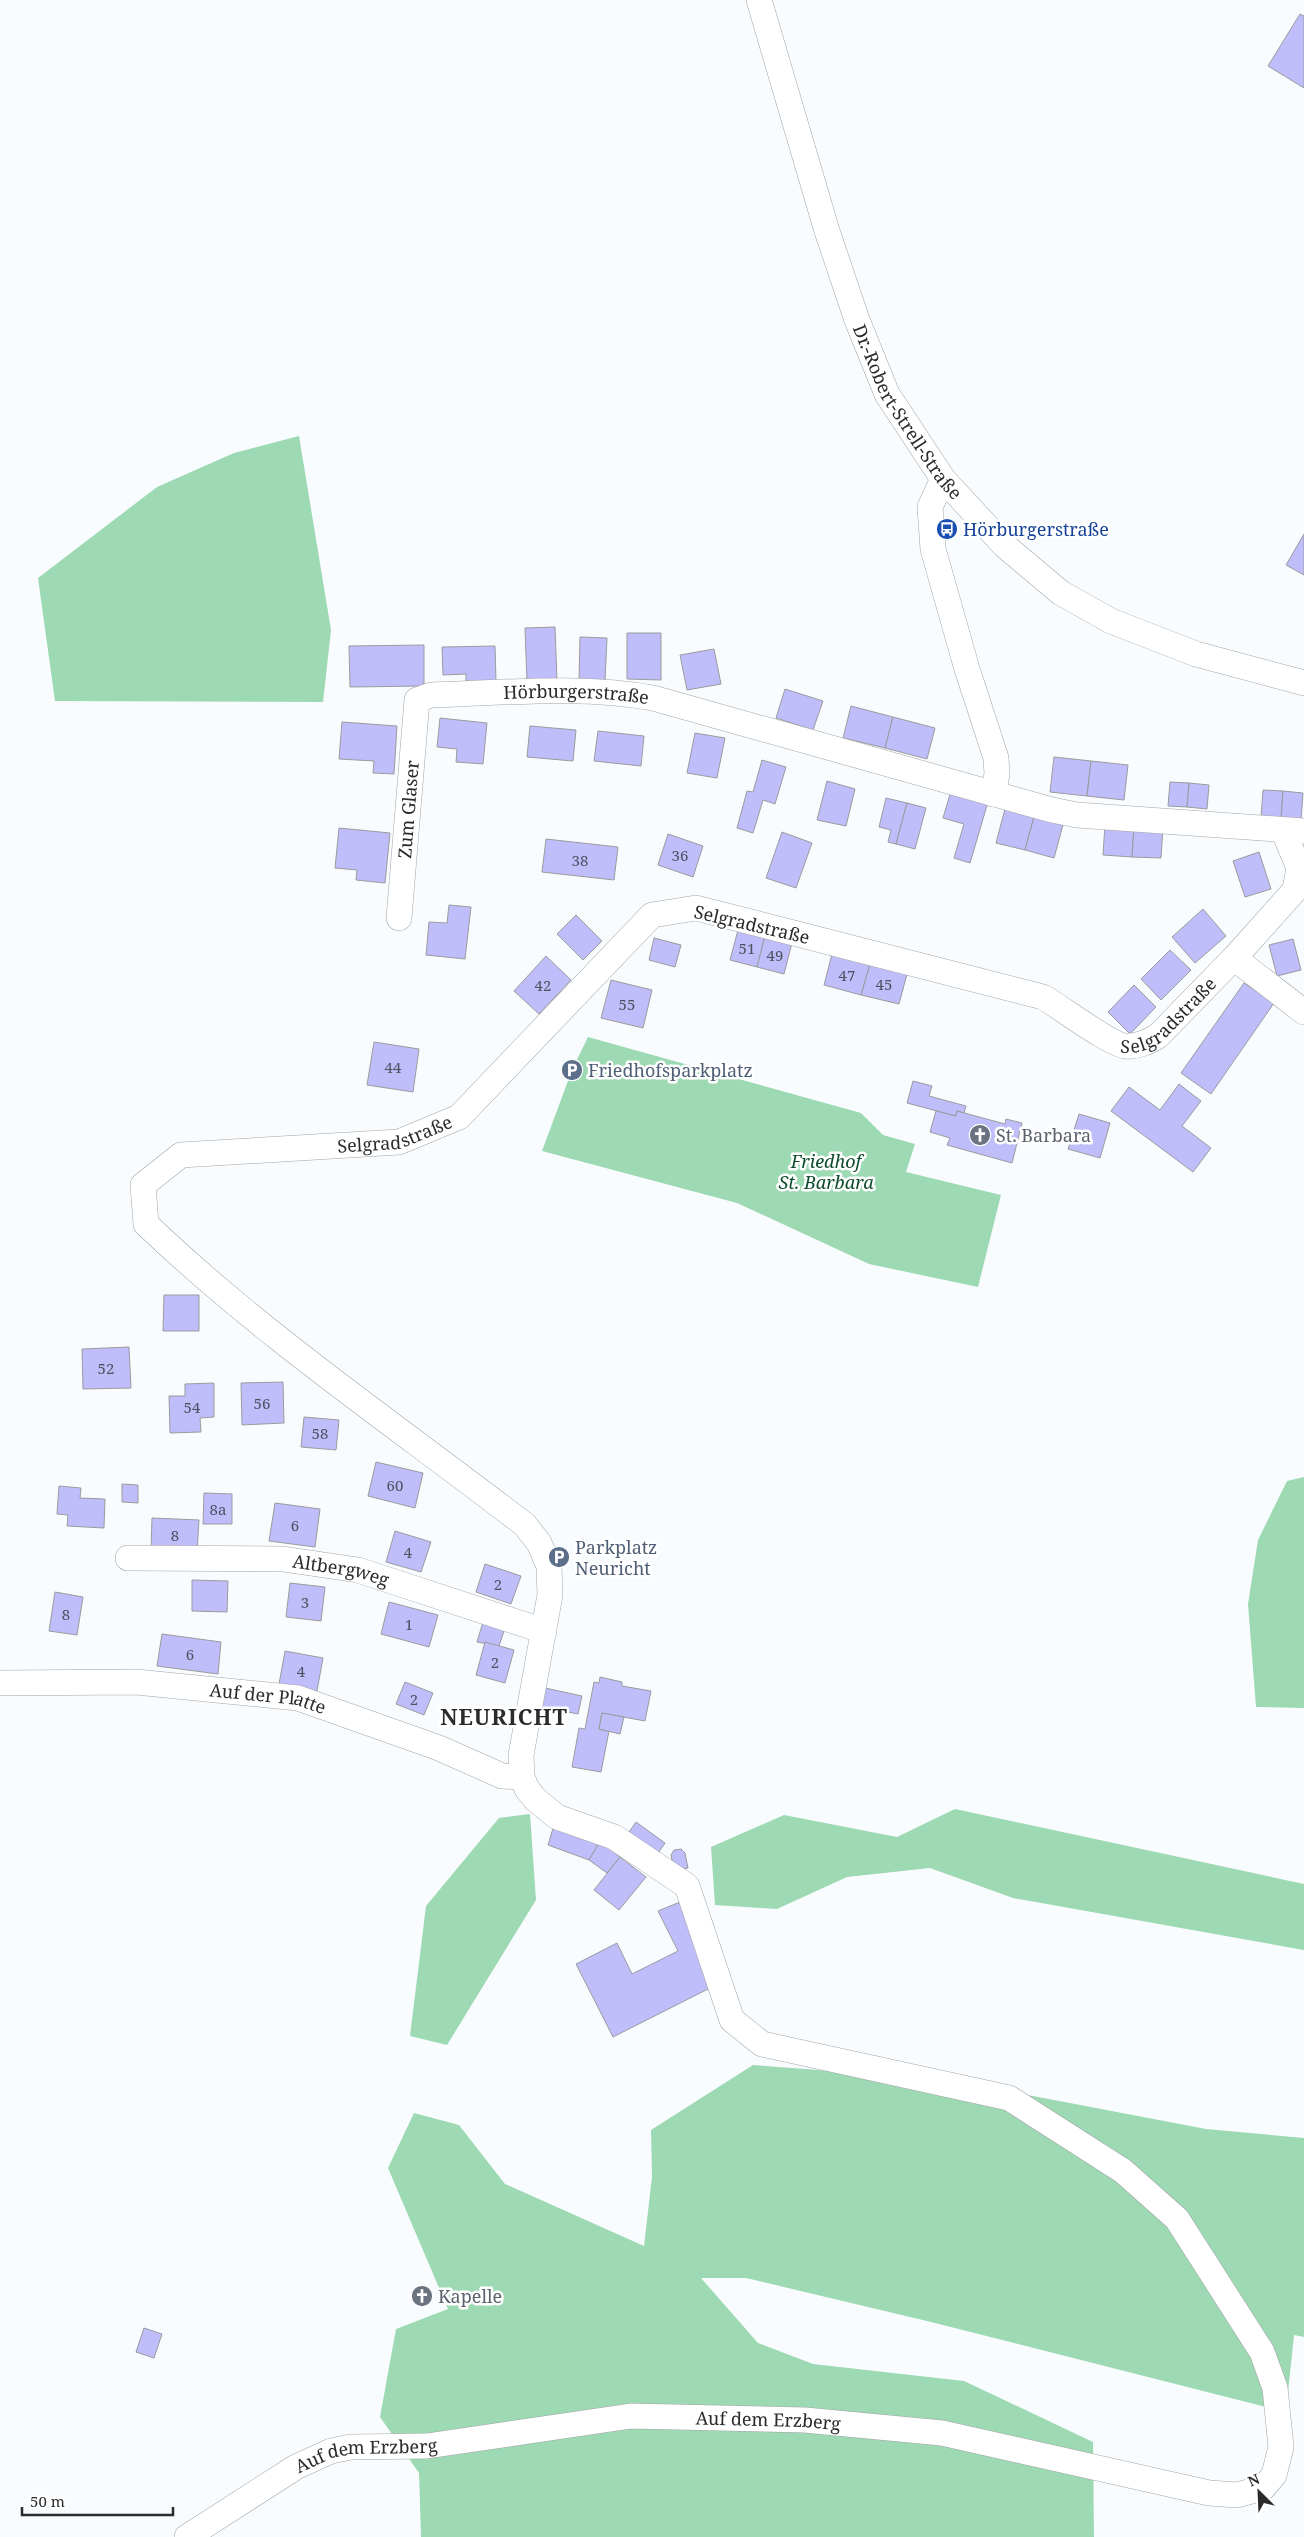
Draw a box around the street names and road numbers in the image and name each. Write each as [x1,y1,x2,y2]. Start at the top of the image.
street label: Dr.-Robert-Strell-Straße [848,321,968,504]
street label: Hörburgerstraße [503,679,651,709]
street label: Zum Glaser [392,759,424,860]
street label: Selgradstraße [692,899,812,949]
street label: Selgradstraße [1119,972,1221,1058]
street label: Selgradstraße [337,1109,456,1158]
street label: Altbergweg [291,1549,393,1592]
street label: Auf der Platte [208,1677,330,1719]
street label: Auf dem Erzberg [695,2405,842,2435]
street label: Auf dem Erzberg [291,2433,439,2478]

